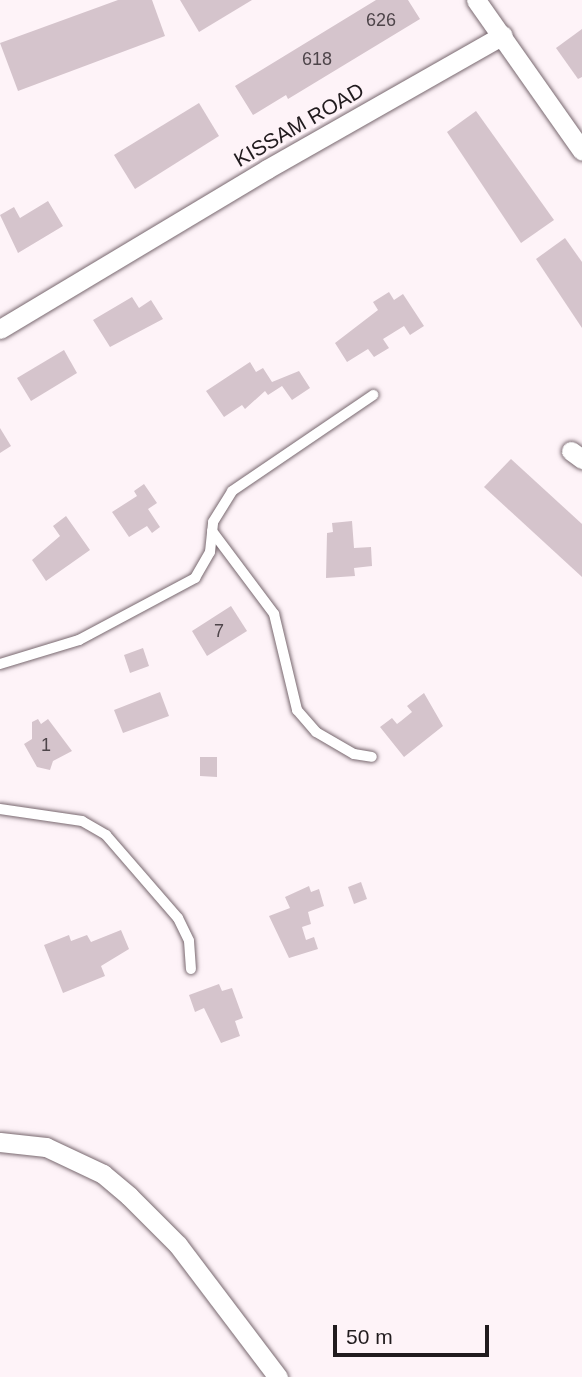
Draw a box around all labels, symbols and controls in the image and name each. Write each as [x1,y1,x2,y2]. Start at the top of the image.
house number: 626 [366,9,396,31]
house number: 618 [302,48,332,70]
street label: KISSAM ROAD [230,78,368,172]
house number: 7 [214,620,224,642]
house number: 1 [41,734,51,756]
scale bar [337,1310,493,1354]
text: 50 m [346,1325,393,1348]

